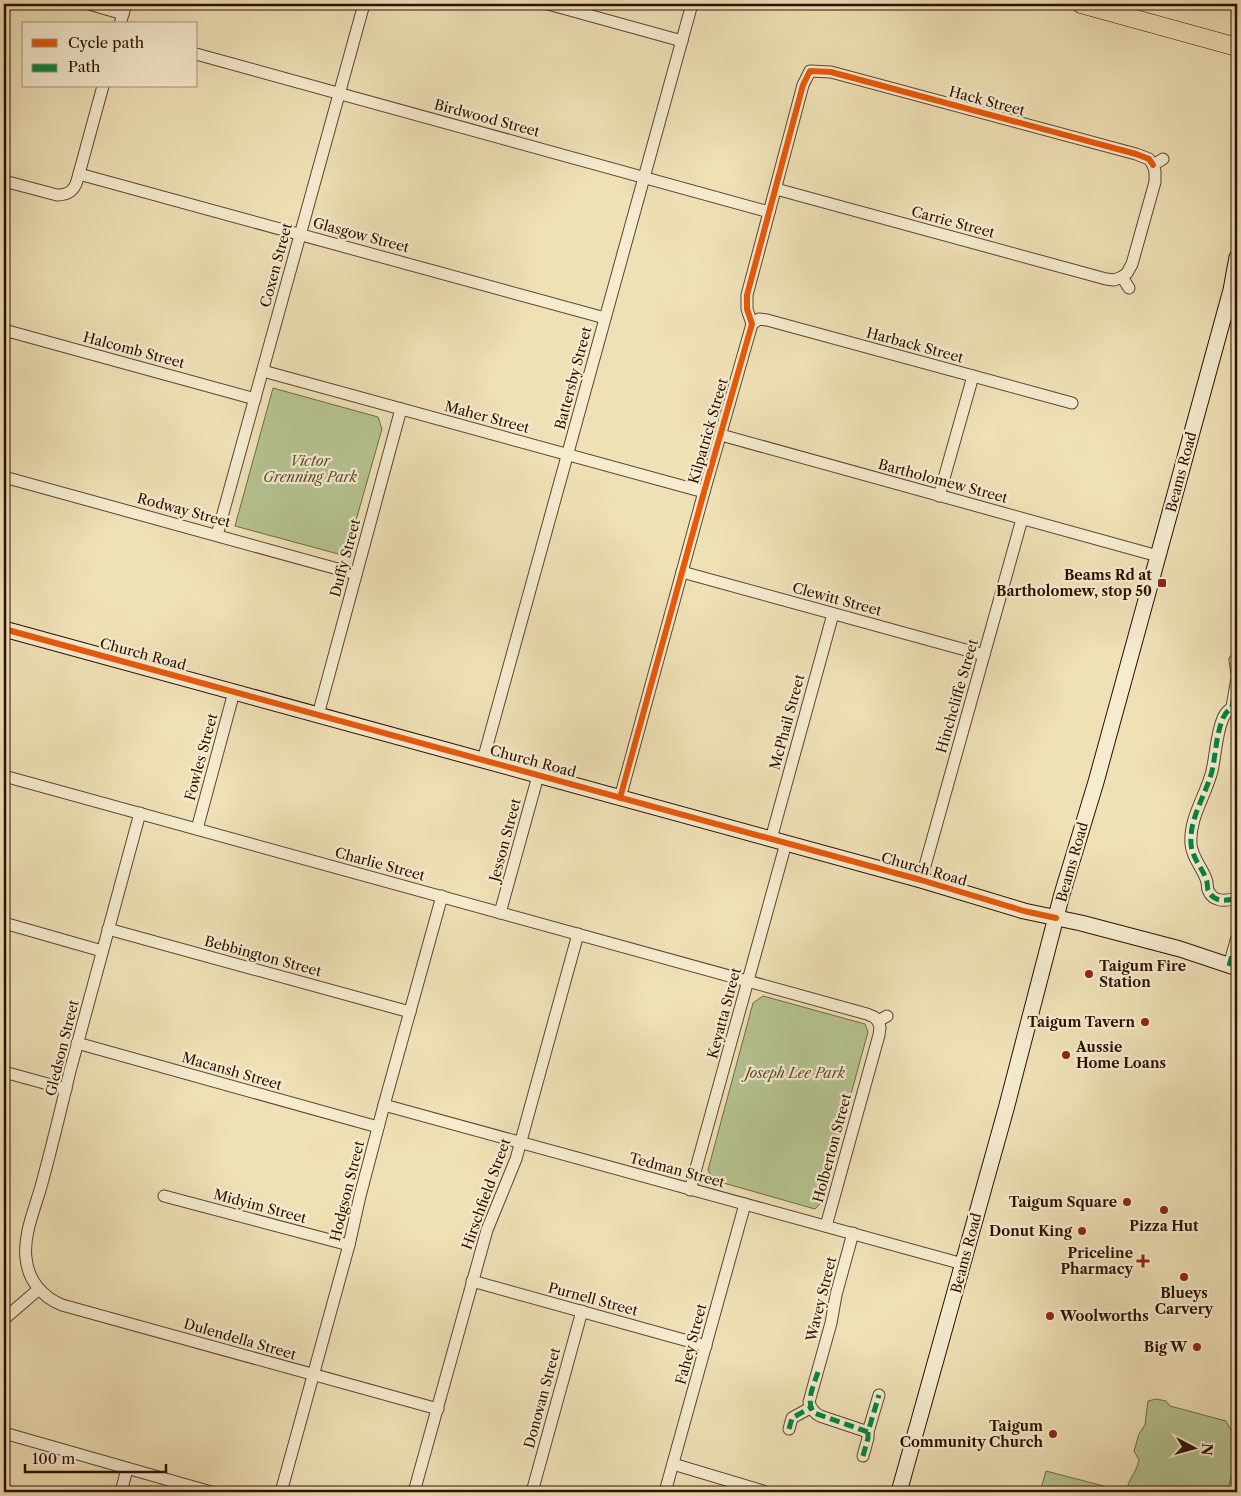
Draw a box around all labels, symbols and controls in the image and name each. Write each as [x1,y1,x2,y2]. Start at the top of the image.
legend [22,22,198,88]
text: Cycle path [68,33,145,52]
text: Path [68,57,101,76]
street label: Hack Street [947,82,1027,120]
street label: Birdwood Street [432,95,542,141]
street label: Carrie Street [909,202,997,242]
street label: Glasgow Street [311,213,411,257]
street label: Coxen Street [256,221,296,309]
street label: Harback Street [865,323,965,367]
street label: Battersby Street [551,325,595,431]
street label: Halcomb Street [81,328,187,372]
street label: Kilpatrick Street [684,376,732,486]
street label: Maher Street [443,397,531,437]
street label: Beams Road [1162,429,1200,514]
park label: Victor Grenning Park [263,452,358,486]
street label: Bartholomew Street [876,455,1010,507]
street label: Rodway Street [135,489,233,531]
street label: Duffy Street [326,517,364,599]
place label: Beams Rd at Bartholomew, stop 50 [996,566,1152,600]
marker: Beams Rd at Bartholomew, stop 50 [1156,577,1168,589]
street label: Clewitt Street [790,578,884,620]
street label: Church Road [98,634,188,674]
street label: Hinchcliffe Street [932,637,982,755]
street label: McPhail Street [766,672,808,772]
street label: Fowles Street [181,711,221,803]
street label: Church Road [488,741,578,781]
street label: Jesson Street [485,796,525,886]
street label: Beams Road [1052,819,1092,904]
street label: Charlie Street [333,843,427,885]
street label: Church Road [879,848,969,890]
street label: Bebbington Street [202,932,324,980]
place label: Taigum Fire Station [1099,957,1186,991]
street label: Keyatta Street [703,966,745,1060]
marker: Taigum Fire Station [1083,968,1095,980]
street label: Gledson Street [41,998,83,1098]
place label: Taigum Tavern [1027,1013,1135,1031]
marker: Taigum Tavern [1139,1016,1151,1028]
place label: Aussie Home Loans [1075,1038,1166,1072]
street label: Macansh Street [180,1048,284,1094]
marker: Aussie Home Loans [1060,1049,1072,1061]
park label: Joseph Lee Park [741,1064,846,1082]
street label: Holberton Street [809,1091,855,1205]
street label: Hirschfield Street [458,1136,515,1252]
street label: Hodgson Street [326,1139,368,1243]
street label: Tedman Street [627,1149,727,1191]
street label: Midyim Street [212,1185,308,1227]
place label: Taigum Square [1009,1193,1117,1211]
marker: Taigum Square [1121,1196,1133,1208]
marker: Pizza Hut [1158,1204,1170,1216]
street label: Beams Road [947,1210,985,1295]
place label: Pizza Hut [1129,1217,1199,1235]
place label: Donut King [989,1222,1073,1240]
marker: Donut King [1076,1225,1088,1237]
place label: Priceline Pharmacy [1060,1244,1133,1278]
street label: Wavey Street [802,1255,840,1344]
marker: Priceline Pharmacy [1137,1255,1149,1267]
marker: Blueys Carvery [1178,1271,1190,1283]
street label: Purnell Street [546,1278,640,1320]
place label: Blueys Carvery [1155,1284,1214,1318]
street label: Fahey Street [672,1302,710,1386]
place label: Woolworths [1059,1307,1149,1325]
marker: Woolworths [1044,1310,1056,1322]
street label: Dulendella Street [182,1314,298,1364]
place label: Big W [1144,1338,1188,1356]
marker: Big W [1191,1341,1203,1353]
street label: Donovan Street [520,1346,564,1450]
place label: Taigum Community Church [900,1417,1043,1451]
north arrow [1168,1424,1218,1474]
marker: Taigum Community Church [1047,1428,1059,1440]
scale bar [25,1441,166,1473]
text: N [1197,1442,1217,1456]
text: 100 m [32,1449,75,1468]

